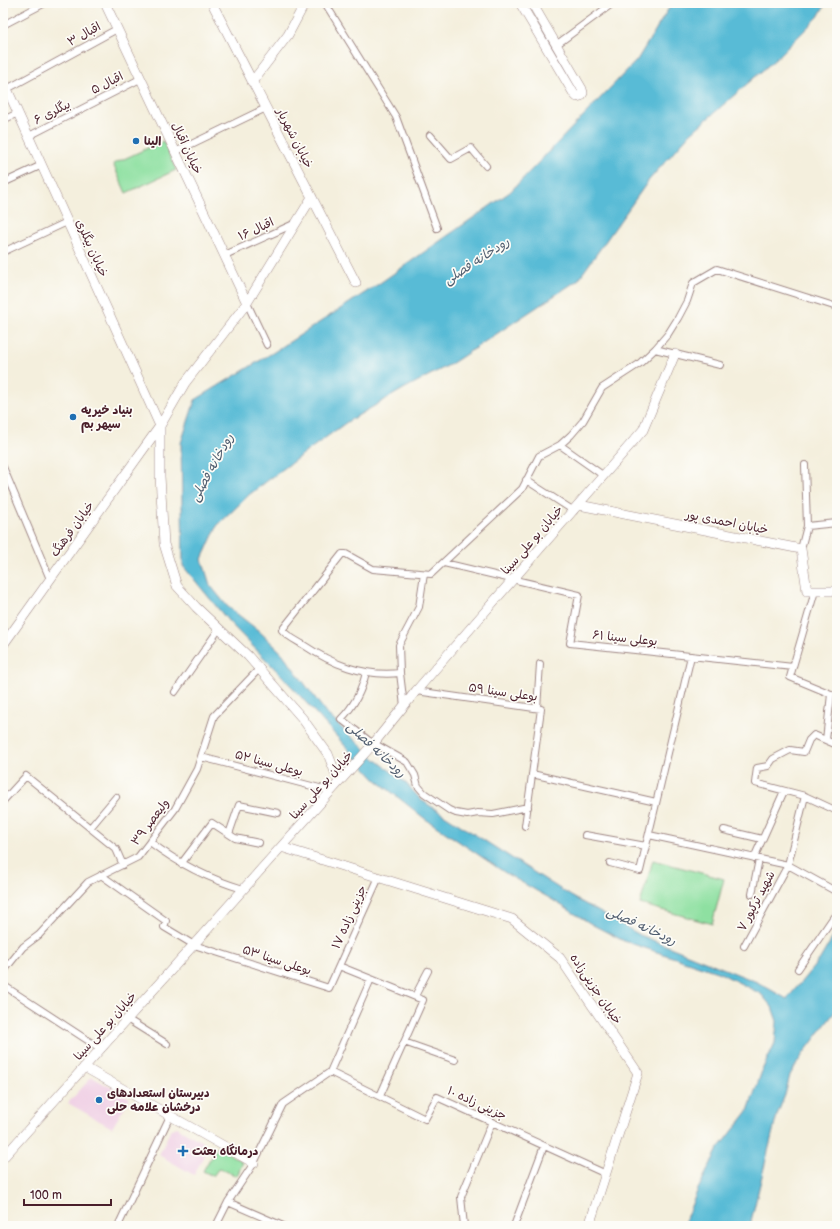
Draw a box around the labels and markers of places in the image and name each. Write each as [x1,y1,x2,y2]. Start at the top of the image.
place label: الینا [144,134,161,149]
marker: الینا [131,136,141,146]
place label: بنیاد خیریه سپهر بم [81,403,133,433]
marker: بنیاد خیریه سپهر بم [68,412,78,422]
place label: دبیرستان استعدادهای درخشان علامه حلی [107,1086,210,1115]
marker: دبیرستان استعدادهای درخشان علامه حلی [94,1095,104,1105]
place label: درمانگاه بعثت [192,1143,259,1159]
marker: درمانگاه بعثت [177,1145,189,1157]

